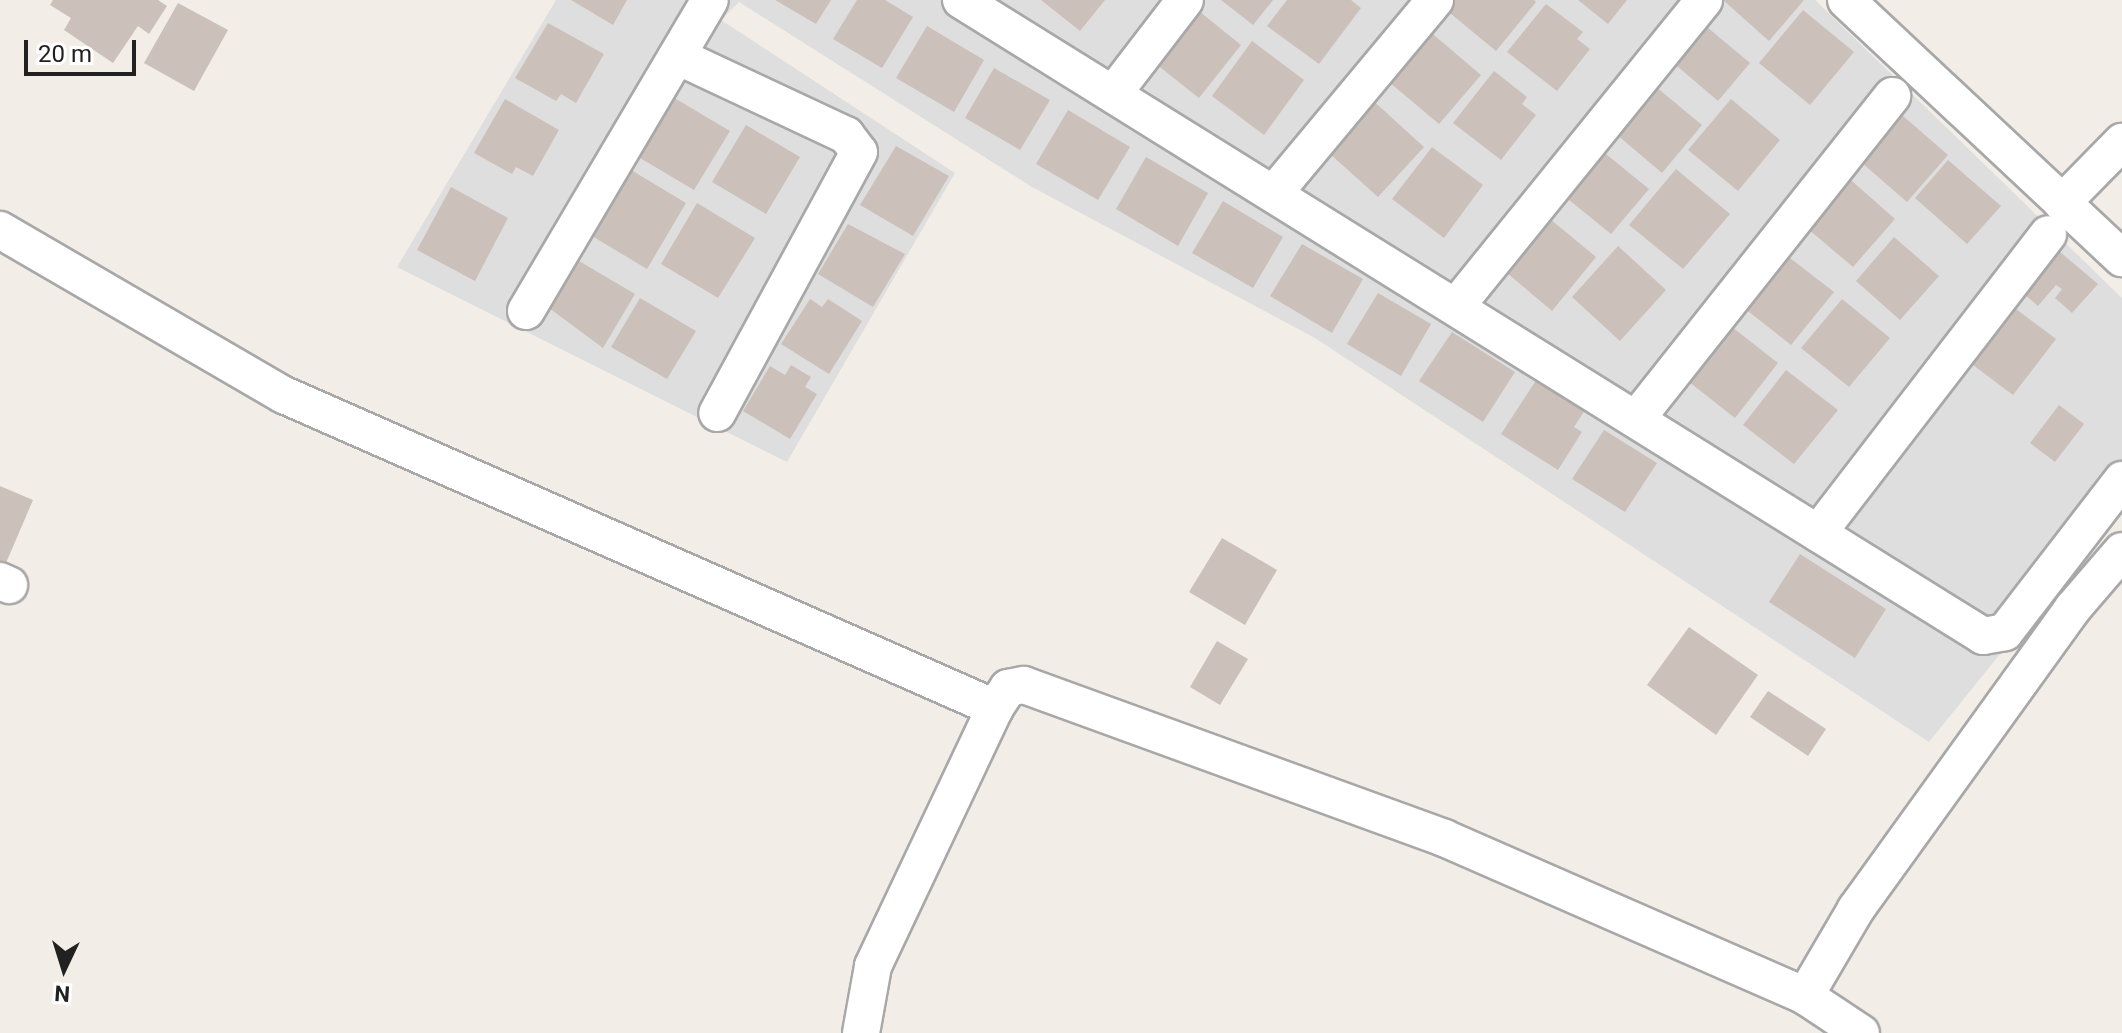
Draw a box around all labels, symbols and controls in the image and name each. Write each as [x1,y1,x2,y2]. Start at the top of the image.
scale bar [28,24,140,74]
text: 20 m [38,40,92,68]
north arrow [24,929,104,1009]
text: N [54,980,71,1006]

